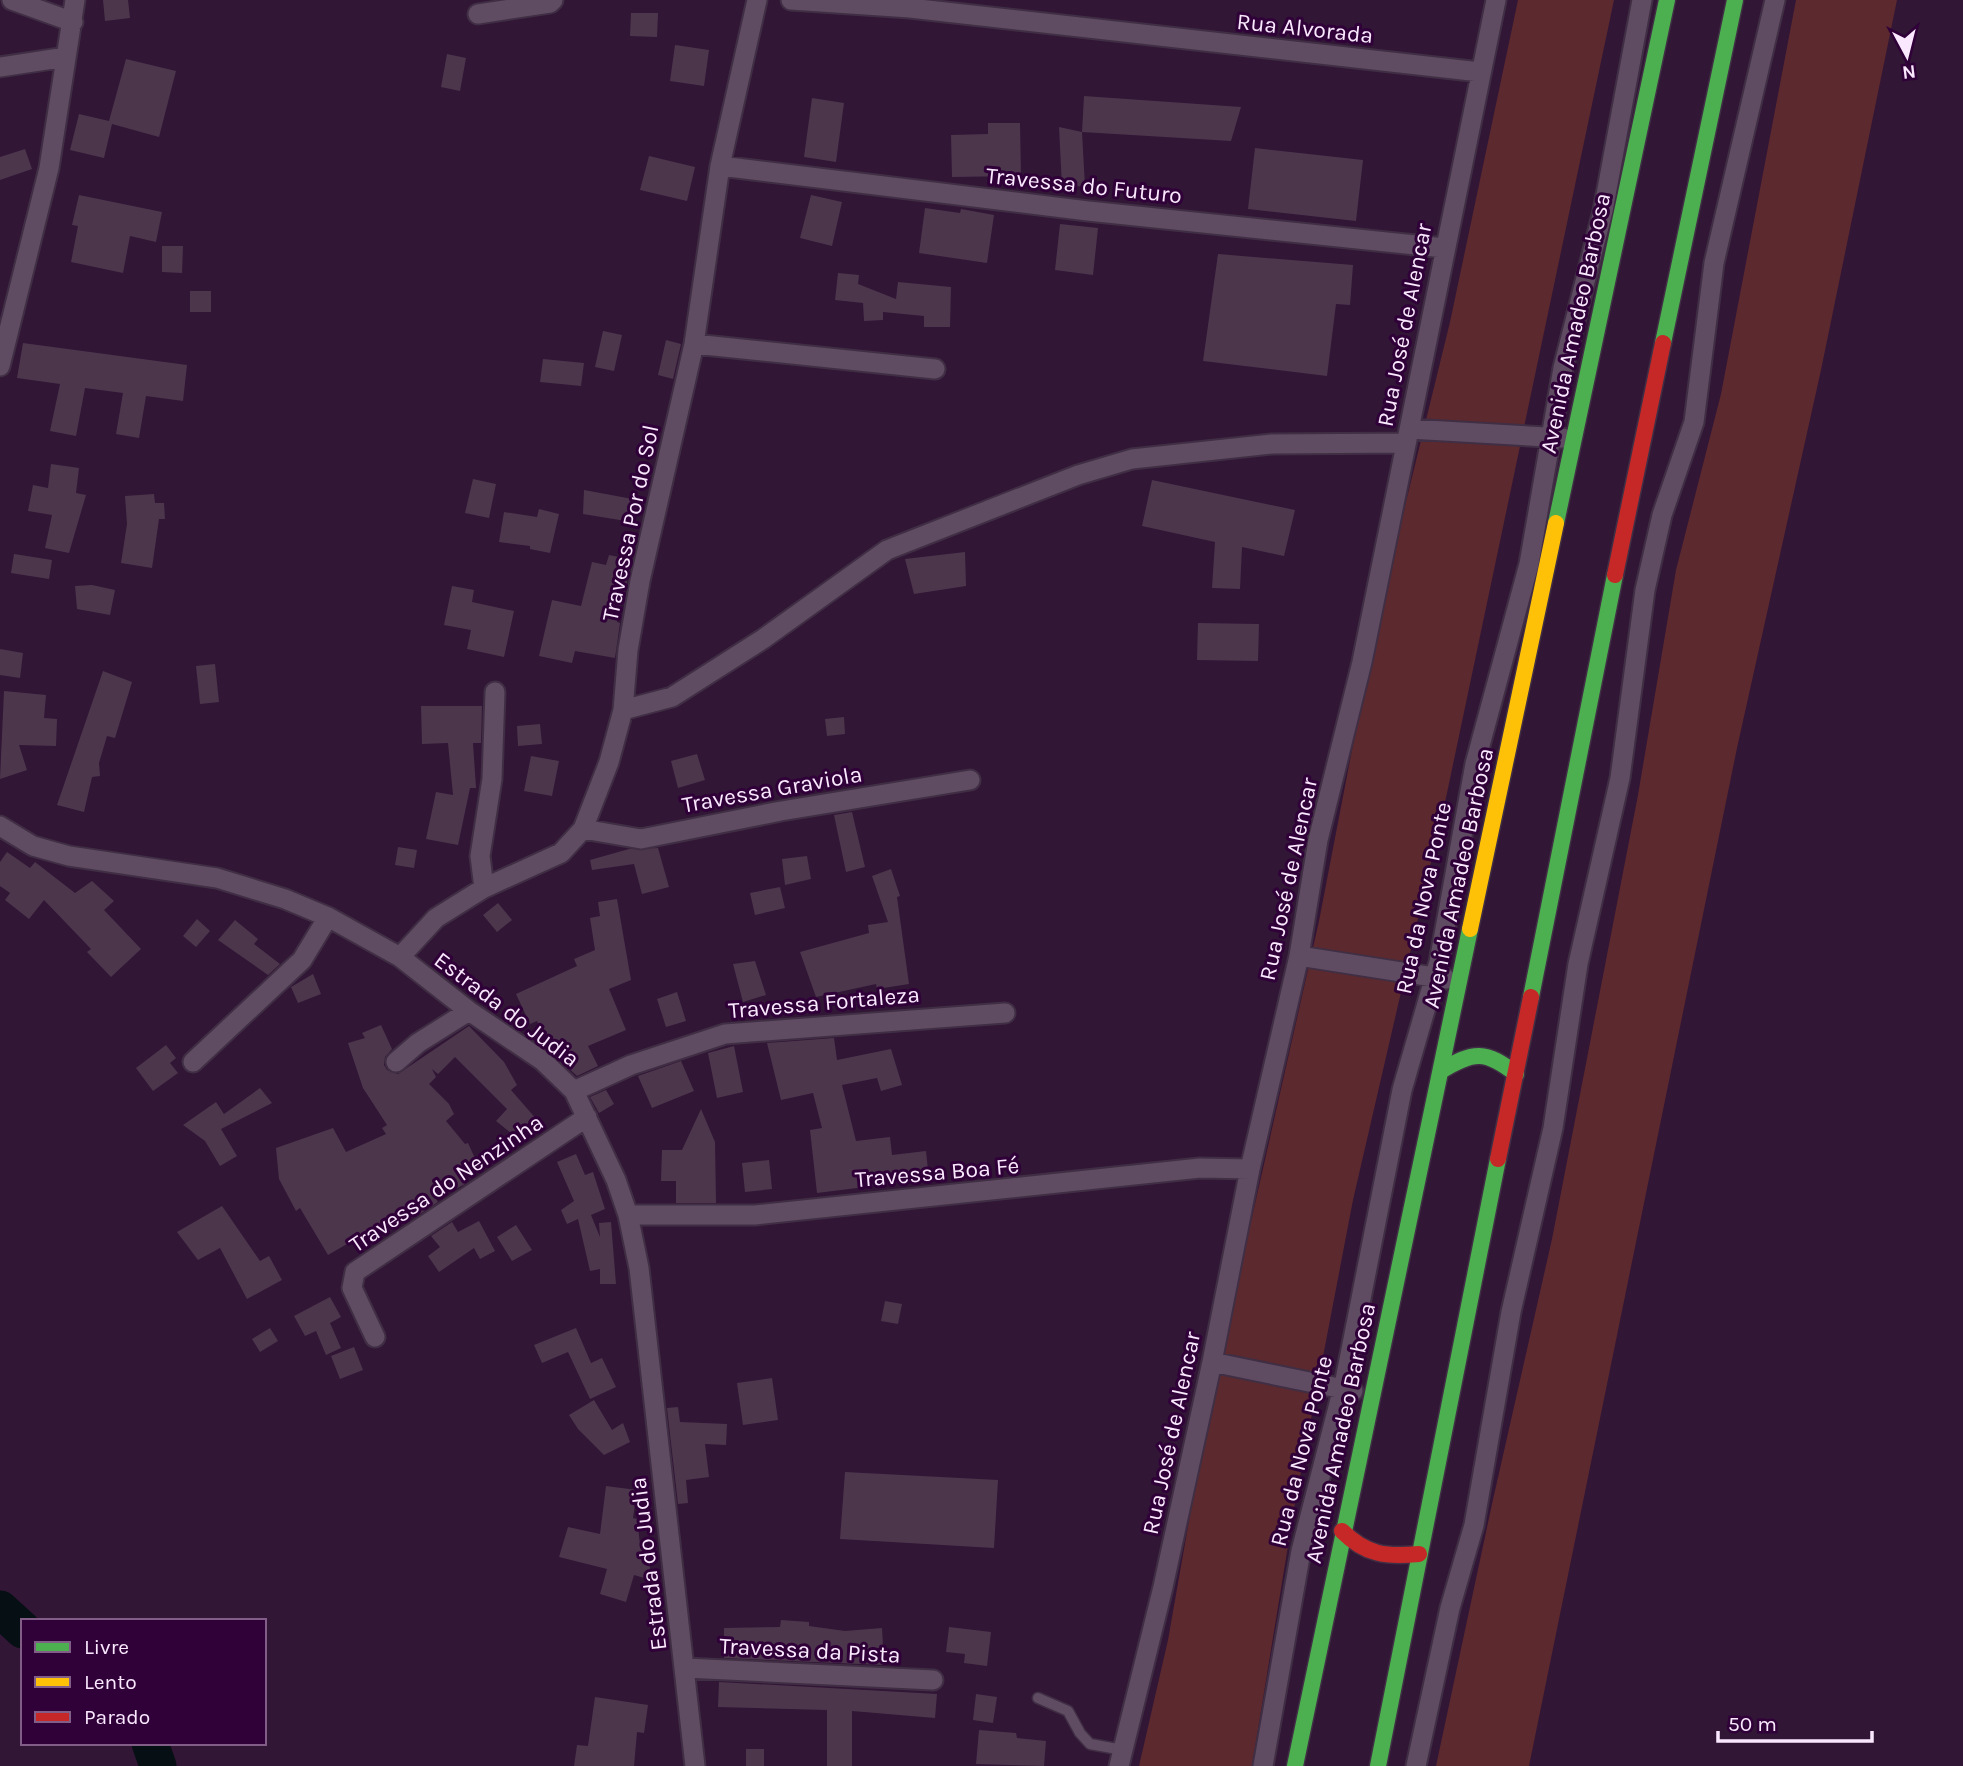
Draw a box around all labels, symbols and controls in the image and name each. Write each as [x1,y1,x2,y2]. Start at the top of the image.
street label: Rua Alvorada [1235,8,1375,49]
north arrow [1872,21,1942,91]
text: N [1901,60,1917,84]
street label: Travessa do Futuro [985,162,1183,209]
street label: Avenida Amadeo Barbosa [1535,190,1616,456]
street label: Rua José de Alencar [1372,221,1438,429]
street label: Travessa Por do Sol [596,422,664,624]
street label: Avenida Amadeo Barbosa [1418,745,1499,1011]
street label: Travessa Graviola [680,760,864,819]
street label: Rua José de Alencar [1254,775,1323,983]
street label: Rua da Nova Ponte [1390,800,1457,997]
street label: Estrada do Judia [429,946,584,1073]
street label: Travessa Fortaleza [727,981,921,1024]
street label: Travessa do Nenzinha [344,1109,548,1258]
street label: Travessa Boa Fé [854,1152,1020,1193]
street label: Avenida Amadeo Barbosa [1300,1300,1381,1566]
street label: Rua José de Alencar [1137,1329,1206,1537]
street label: Rua da Nova Ponte [1265,1353,1338,1549]
street label: Estrada do Judia [624,1476,673,1652]
legend [21,1619,266,1745]
street label: Travessa da Pista [719,1632,901,1669]
text: Livre [84,1635,129,1659]
text: Lento [84,1670,137,1694]
scale bar [1718,1700,1872,1744]
text: Parado [84,1705,150,1729]
text: 50 m [1728,1712,1777,1736]

